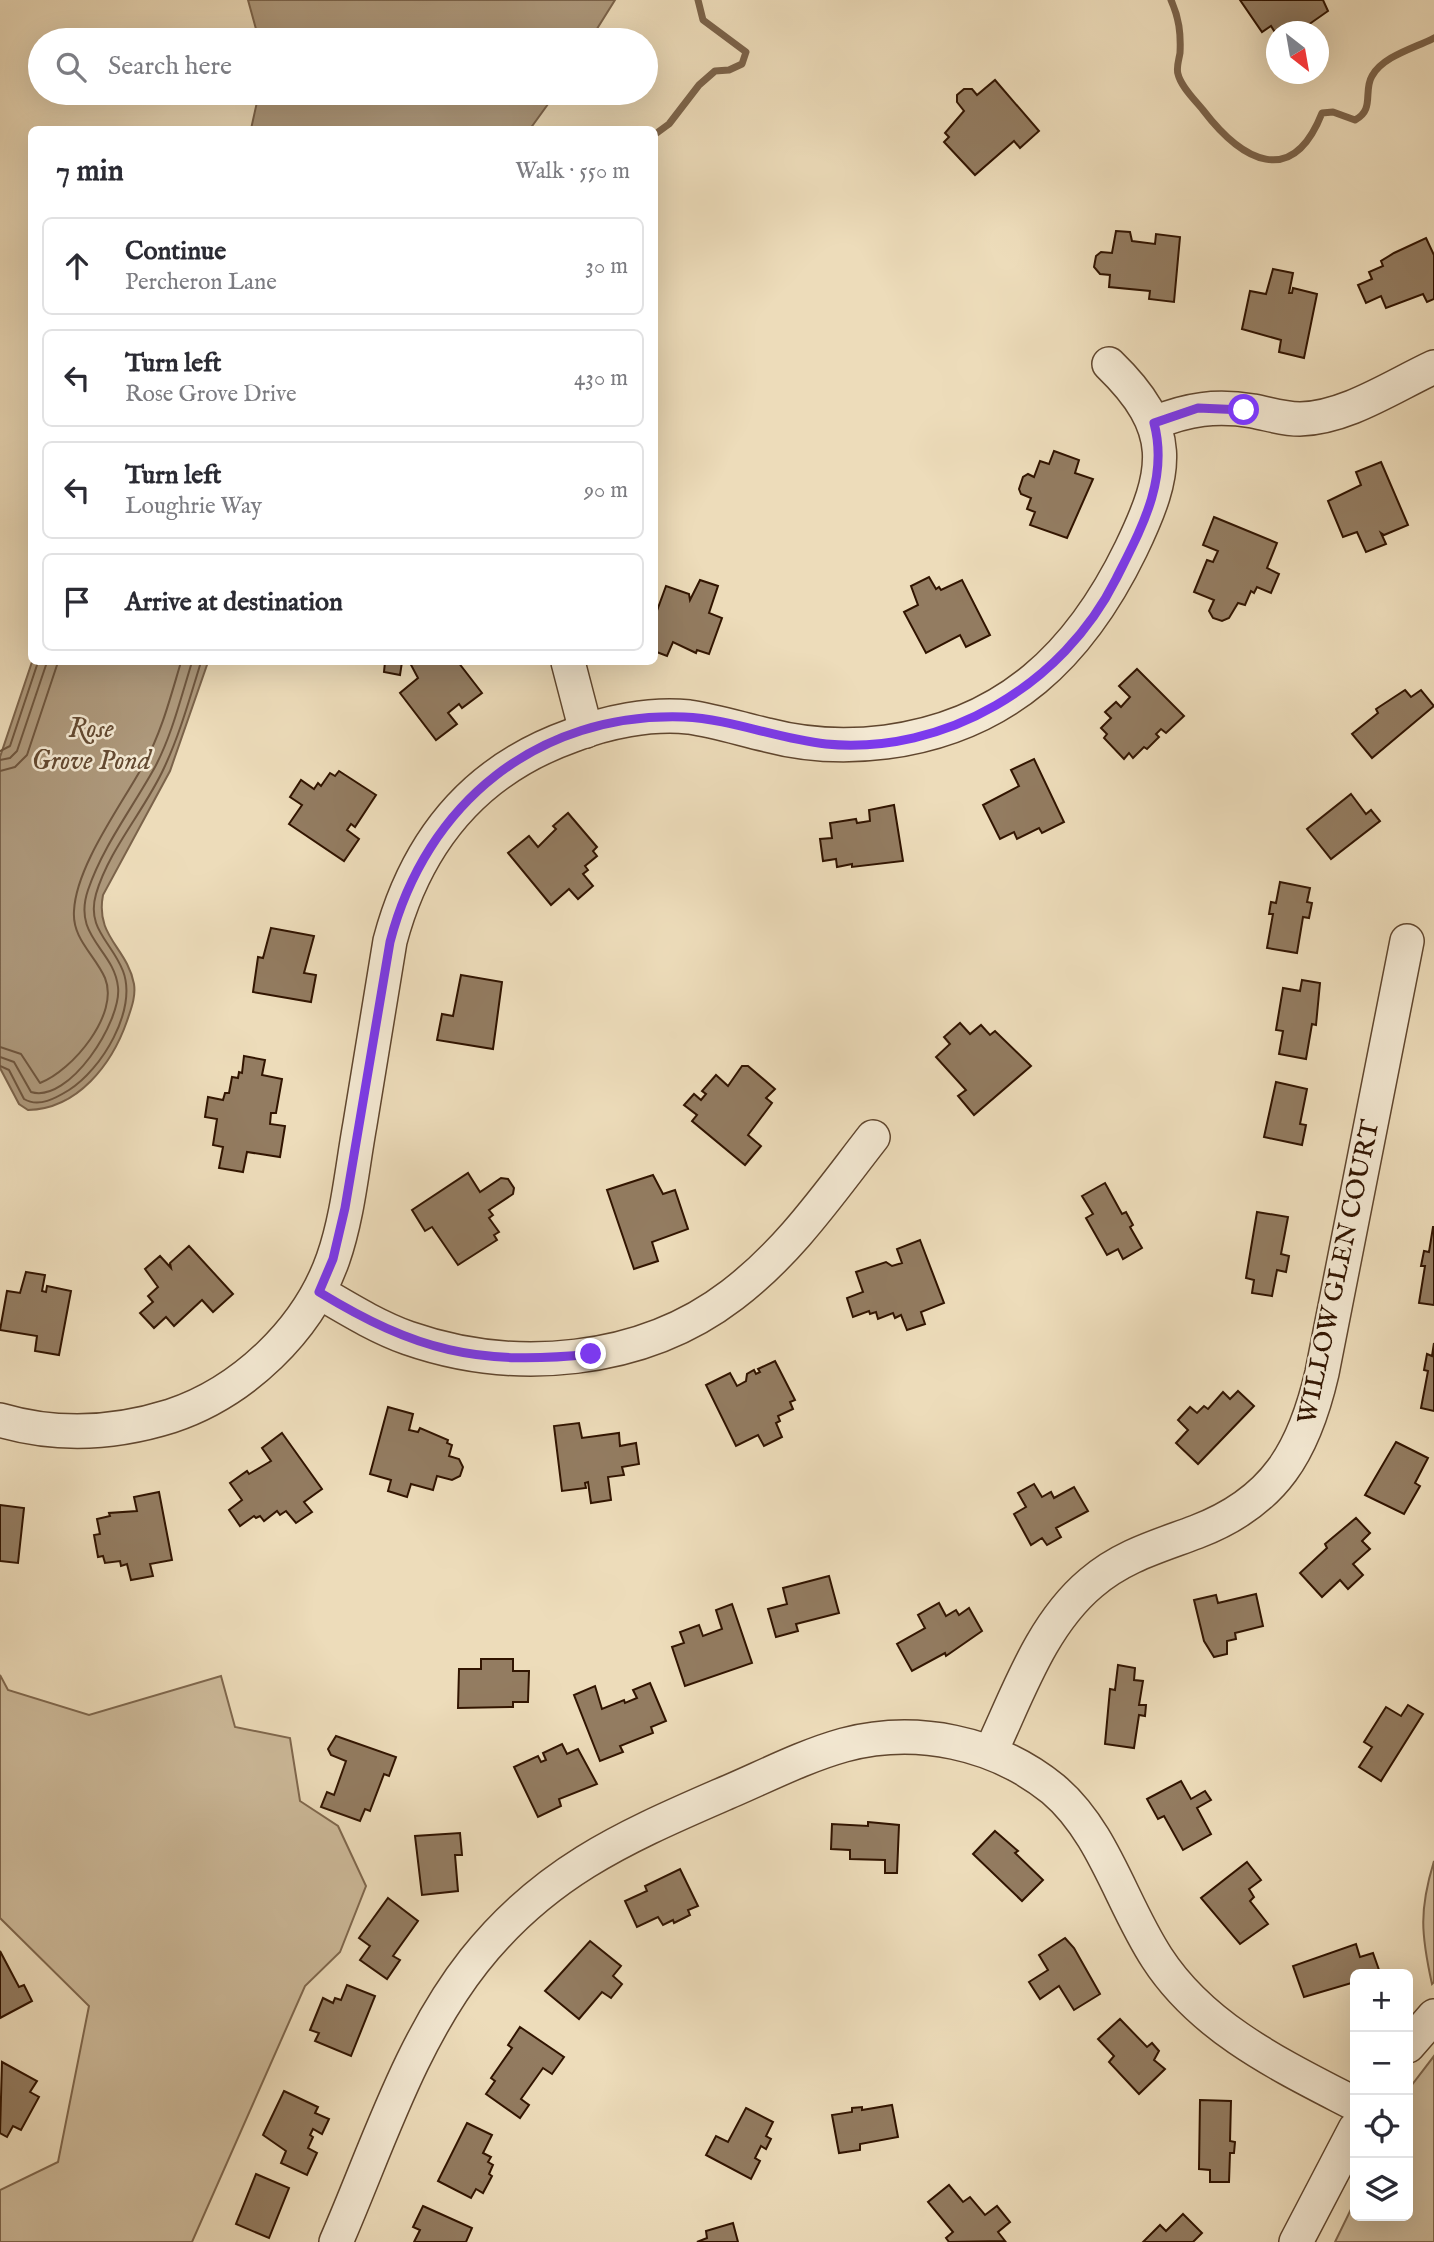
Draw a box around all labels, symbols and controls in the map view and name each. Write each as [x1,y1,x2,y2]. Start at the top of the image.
north arrow [1266,21,1329,84]
search box [28,28,658,105]
icon: search [52,48,90,86]
text: Search here [108,50,232,83]
text: 7 min [56,153,124,191]
text: Walk · 550 m [515,157,630,186]
text: Continue [125,235,226,268]
icon: ahead [58,247,96,285]
text: 30 m [585,252,628,281]
text: Percheron Lane [125,268,277,297]
text: Turn left [125,347,222,380]
icon: left [58,359,96,397]
text: 430 m [574,364,628,393]
text: Rose Grove Drive [125,380,297,409]
route start [1228,394,1259,425]
text: Turn left [125,459,222,492]
icon: left [58,471,96,509]
text: 90 m [584,476,628,505]
text: Loughrie Way [125,492,262,521]
icon: arrive [58,583,96,621]
text: Arrive at destination [125,586,343,619]
water label: Rose Grove Pond [31,712,153,779]
street label: WILLOW GLEN COURT [1291,1117,1387,1427]
route end [575,1338,606,1369]
map controls [1350,1969,1413,2221]
button: + [1350,1969,1413,2032]
button: − [1350,2032,1413,2095]
button: locate [1350,2095,1413,2158]
button: layers [1350,2158,1413,2221]

